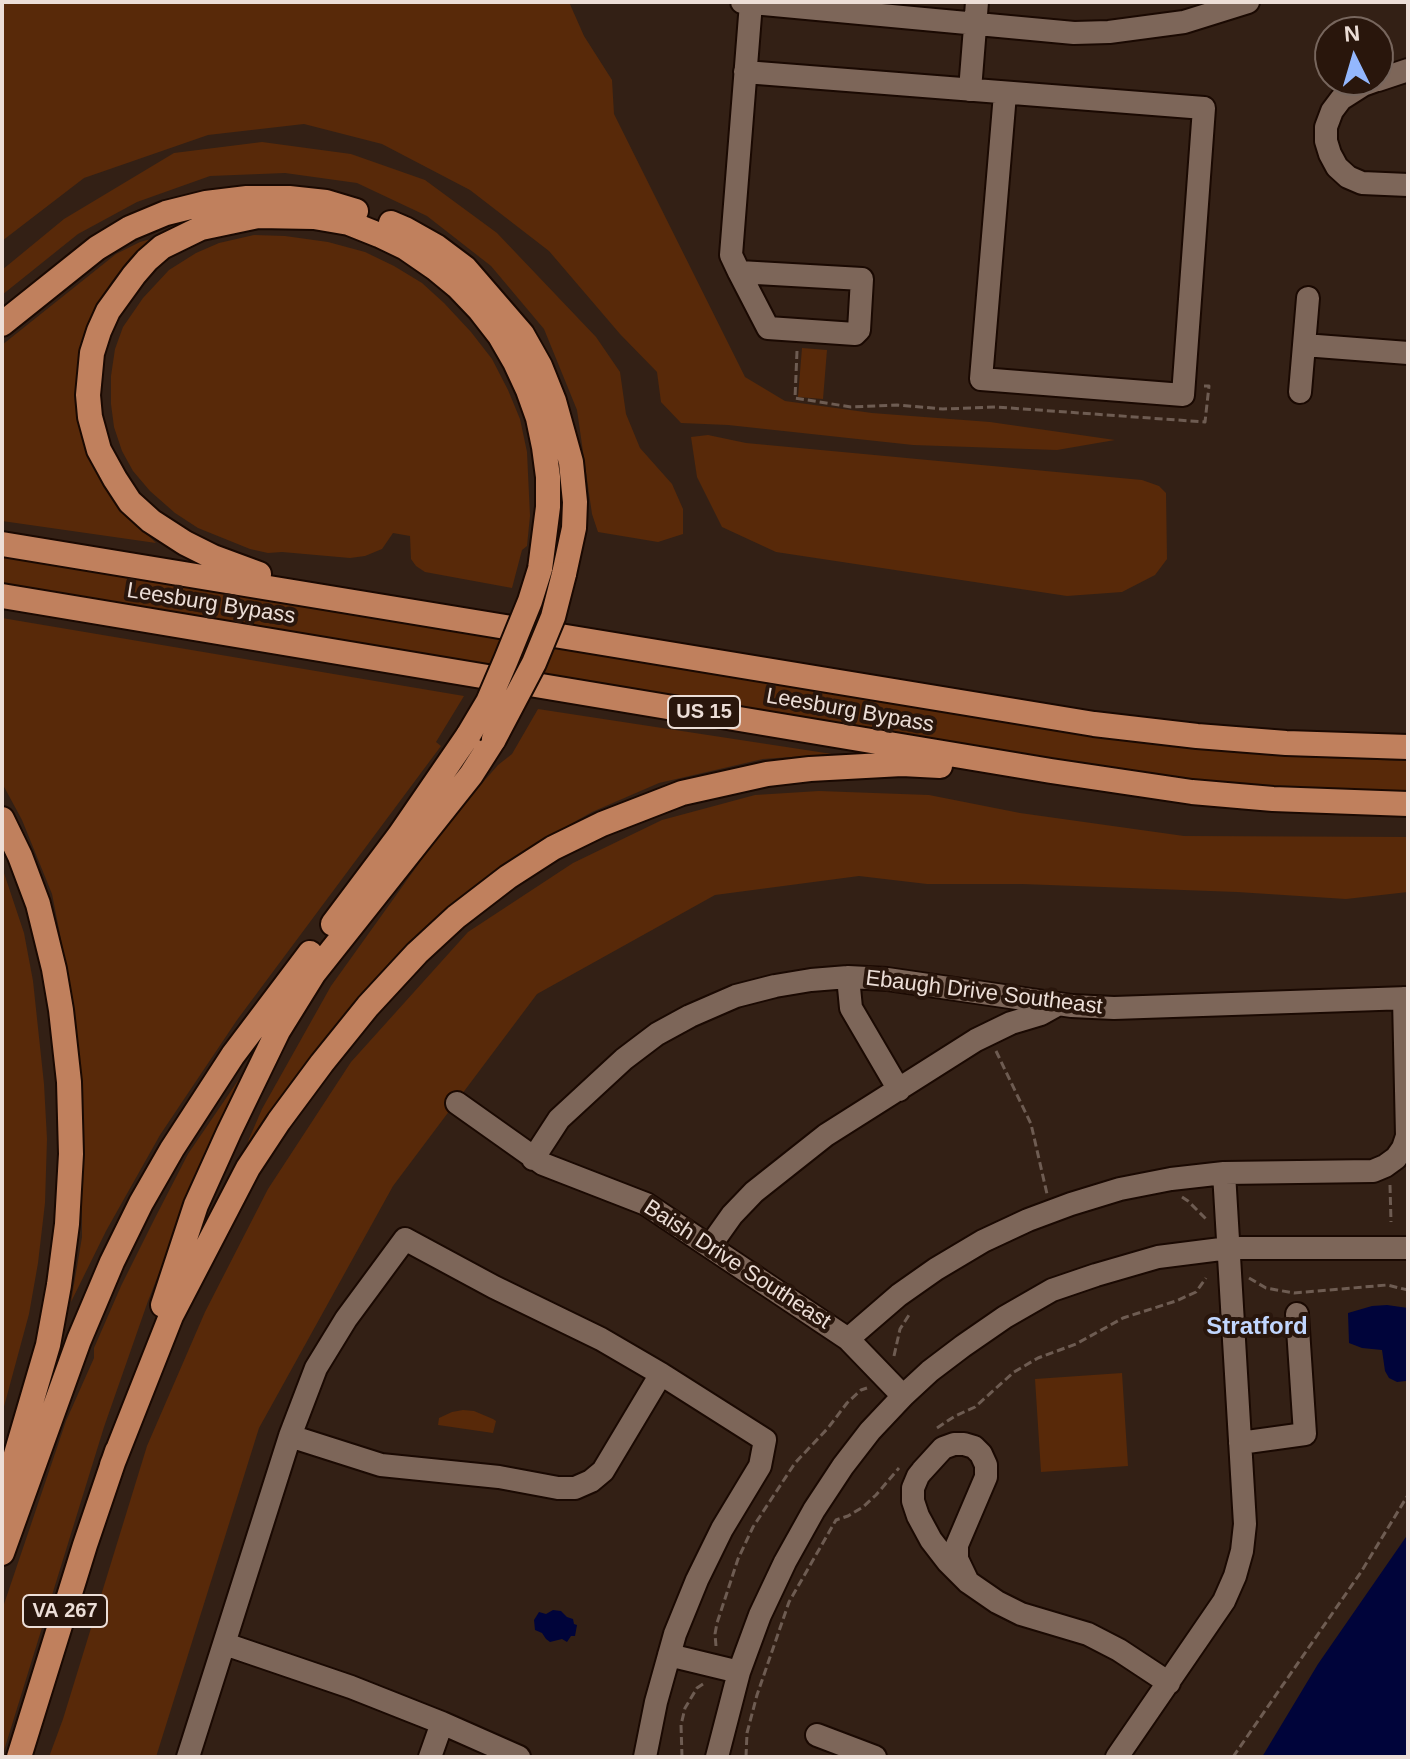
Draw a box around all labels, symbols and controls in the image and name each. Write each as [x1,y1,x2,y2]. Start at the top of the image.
north arrow [1314,16,1394,96]
text: N [1343,20,1361,47]
street label: Leesburg Bypass [125,578,297,630]
street label: Leesburg Bypass [764,683,936,739]
road number: US 15 [668,696,740,728]
street label: Ebaugh Drive Southeast [864,965,1104,1021]
street label: Baish Drive Southeast [639,1195,835,1335]
district label: Stratford [1206,1313,1308,1341]
road number: VA 267 [23,1595,107,1627]

